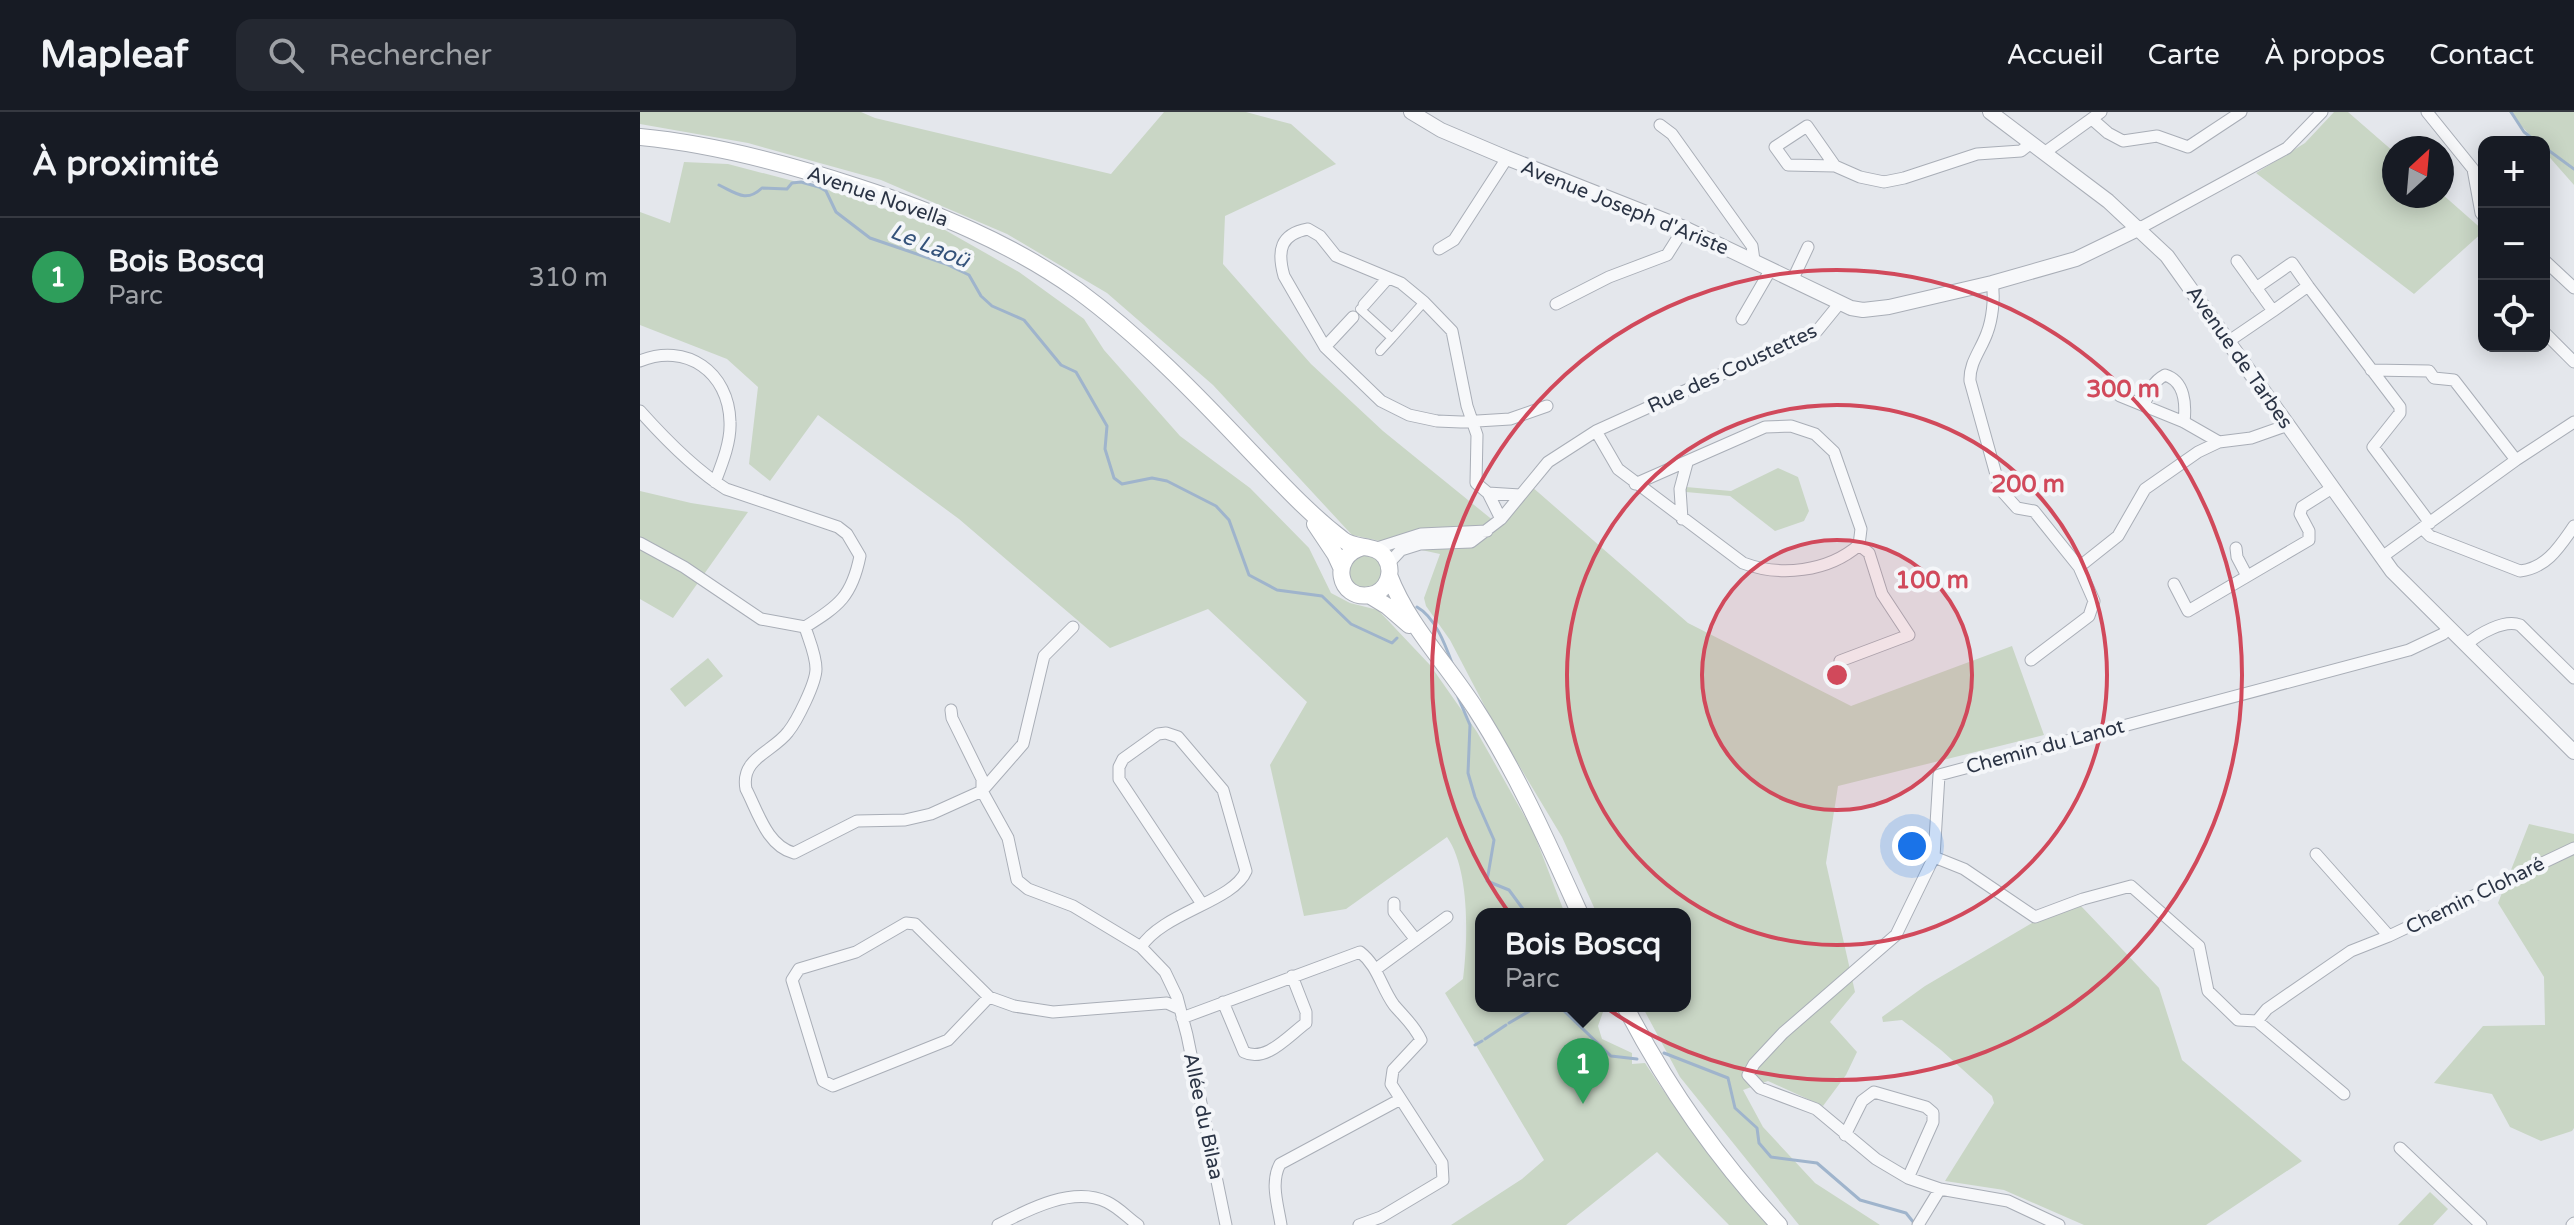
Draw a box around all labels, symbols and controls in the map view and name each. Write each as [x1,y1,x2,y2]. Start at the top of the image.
search box [236,19,796,91]
text: Mapleaf [40,32,188,78]
icon: search [264,33,308,77]
text: Rechercher [328,37,492,74]
text: Accueil [2006,38,2104,72]
text: Carte [2148,38,2220,72]
text: À propos [2264,38,2385,72]
text: Contact [2429,38,2534,72]
north arrow [2382,136,2454,208]
map controls [2478,136,2550,352]
button: + [2478,136,2550,208]
text: À proximité [32,144,219,185]
street label: Avenue Joseph d'Ariste [1517,155,1732,261]
street label: Avenue Novella [804,162,951,232]
button: − [2478,208,2550,280]
water label: Le Laoü [886,218,974,274]
text: Bois Boscq [108,243,265,280]
text: 1 [50,262,66,293]
text: 310 m [528,262,608,293]
text: Parc [108,280,163,311]
button: locate [2478,280,2550,352]
street label: Avenue de Tarbes [2181,281,2297,434]
street label: Rue des Coustettes [1644,319,1821,419]
text: 300 m [2086,375,2160,404]
text: 200 m [1991,470,2065,499]
text: 100 m [1895,566,1969,595]
centre of rings [1823,661,1851,689]
street label: Chemin du Lanot [1964,714,2127,780]
your location [1892,826,1932,866]
street label: Chemin Cloharé [2402,852,2549,940]
popup [1475,908,1691,1012]
text: Bois Boscq [1505,926,1661,963]
text: Parc [1505,963,1560,994]
pin: 1 [1557,1038,1609,1104]
street label: Allée du Bilaa [1178,1051,1228,1182]

